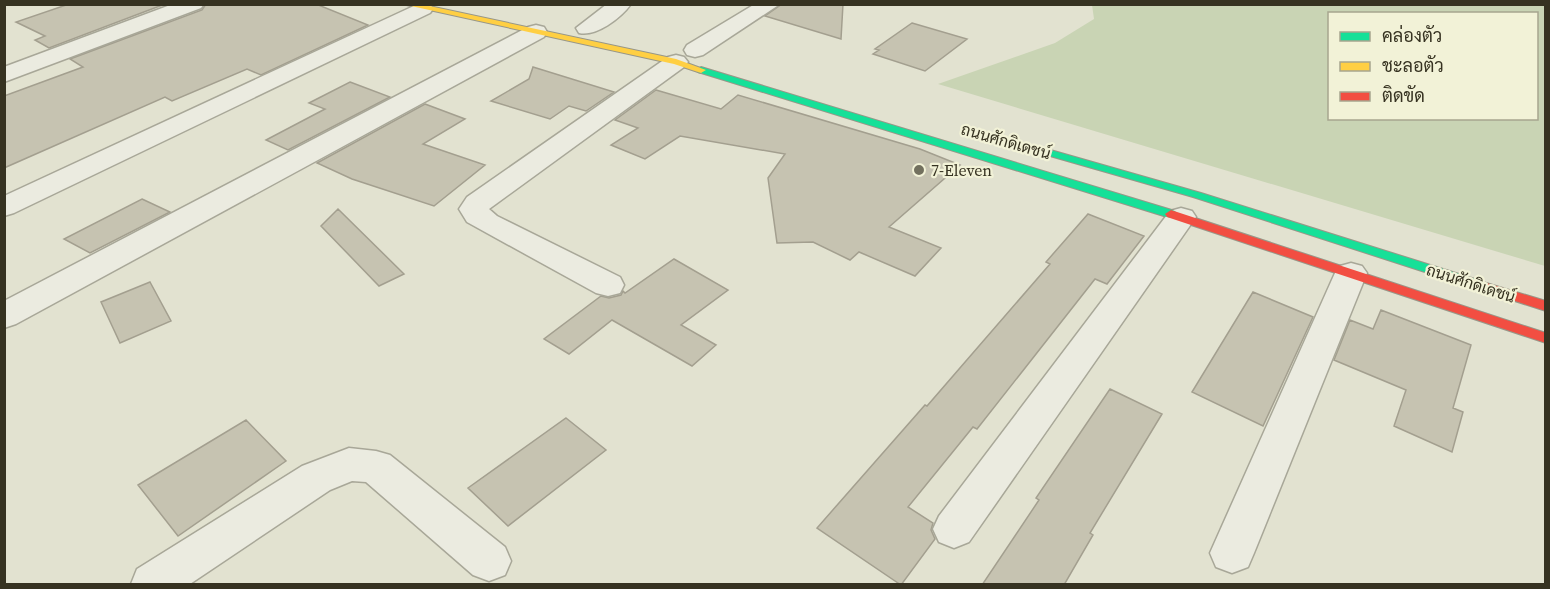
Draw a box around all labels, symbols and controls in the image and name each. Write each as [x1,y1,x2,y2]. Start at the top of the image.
legend [1328,12,1538,120]
text: คล่องตัว [1382,23,1442,48]
text: ชะลอตัว [1382,53,1444,78]
text: ติดขัด [1382,83,1425,108]
street label: ถนนศักดิเดชน์ [959,117,1054,164]
place label: 7-Eleven [931,159,992,181]
marker: 7-Eleven [912,163,926,177]
street label: ถนนศักดิเดชน์ [1424,257,1519,308]

